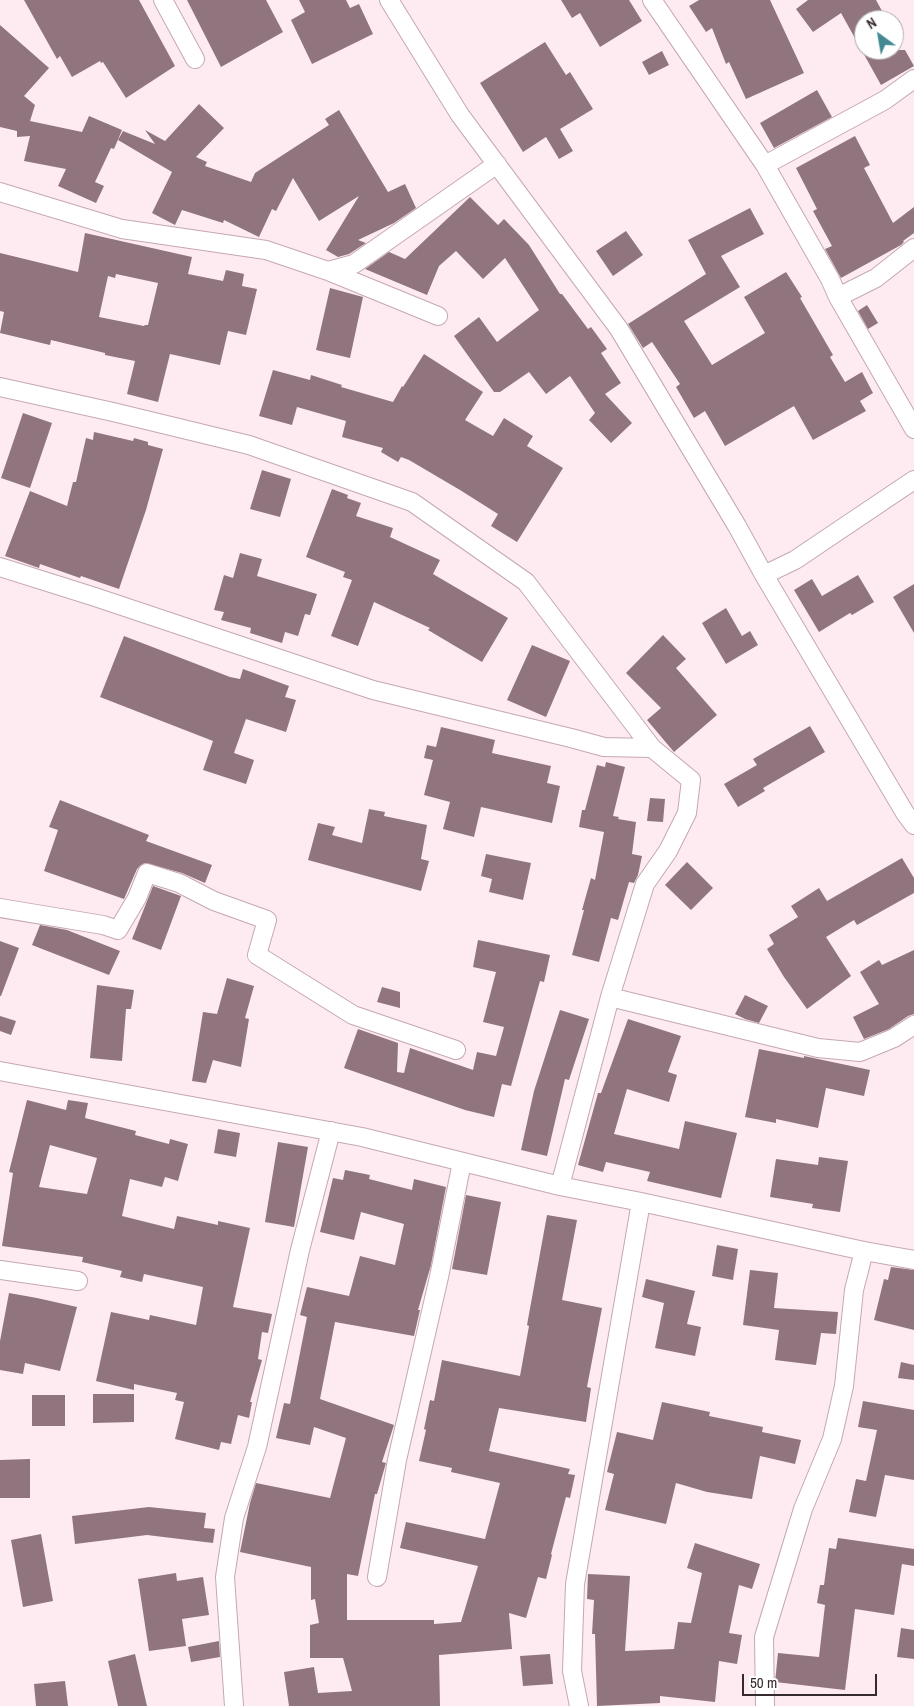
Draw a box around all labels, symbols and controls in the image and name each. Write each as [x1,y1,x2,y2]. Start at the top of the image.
north arrow [854,10,904,60]
text: N [863,13,880,33]
scale bar [744,1664,879,1696]
text: 50 m [750,1672,777,1693]

